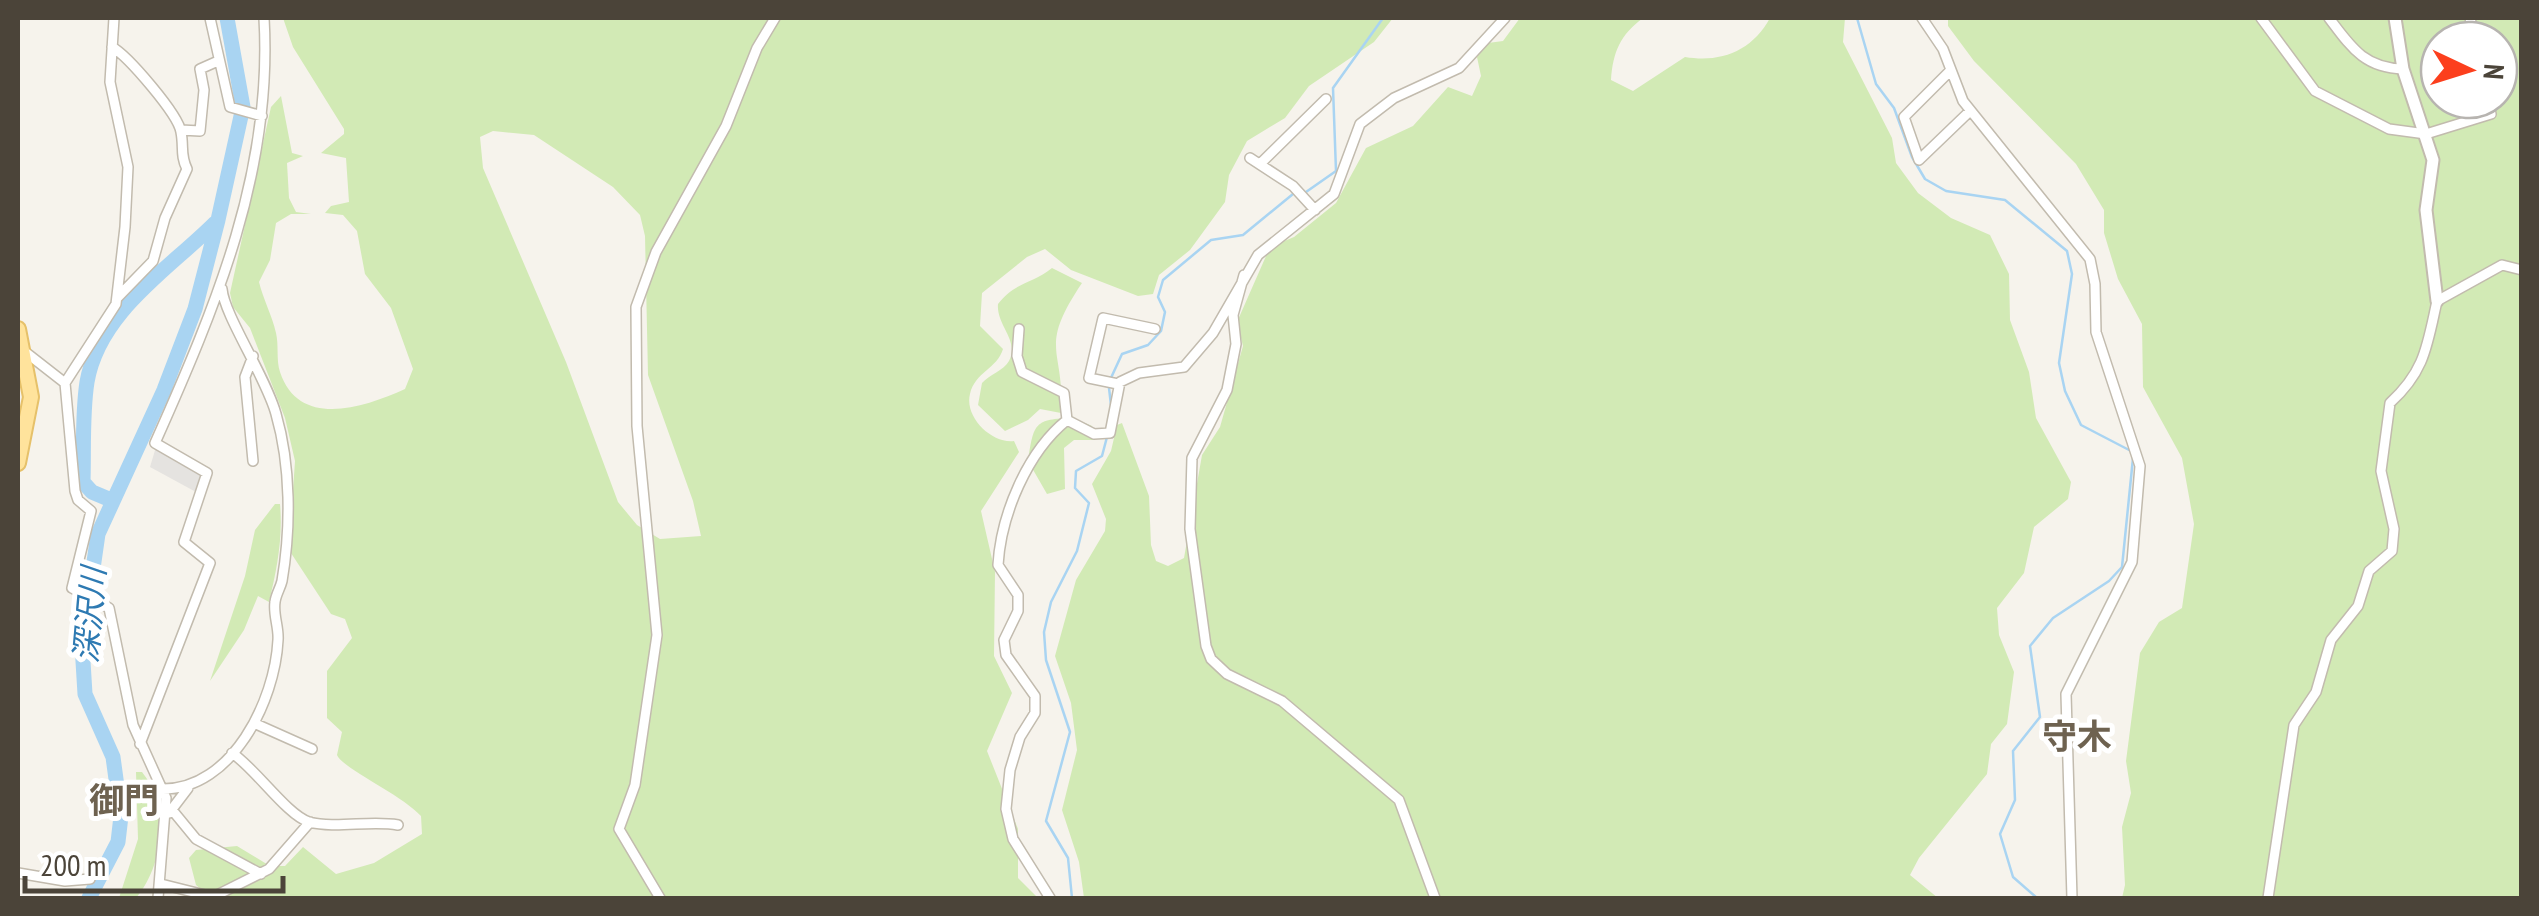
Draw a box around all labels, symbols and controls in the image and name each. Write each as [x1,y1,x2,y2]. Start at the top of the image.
north arrow [2419,20,2519,120]
text: N [2475,63,2513,81]
water label: 深沢川 [64,562,114,665]
district label: 守木 [2042,713,2112,759]
district label: 御門 [89,777,159,823]
scale bar [25,831,282,893]
text: 200 m [40,845,106,884]

